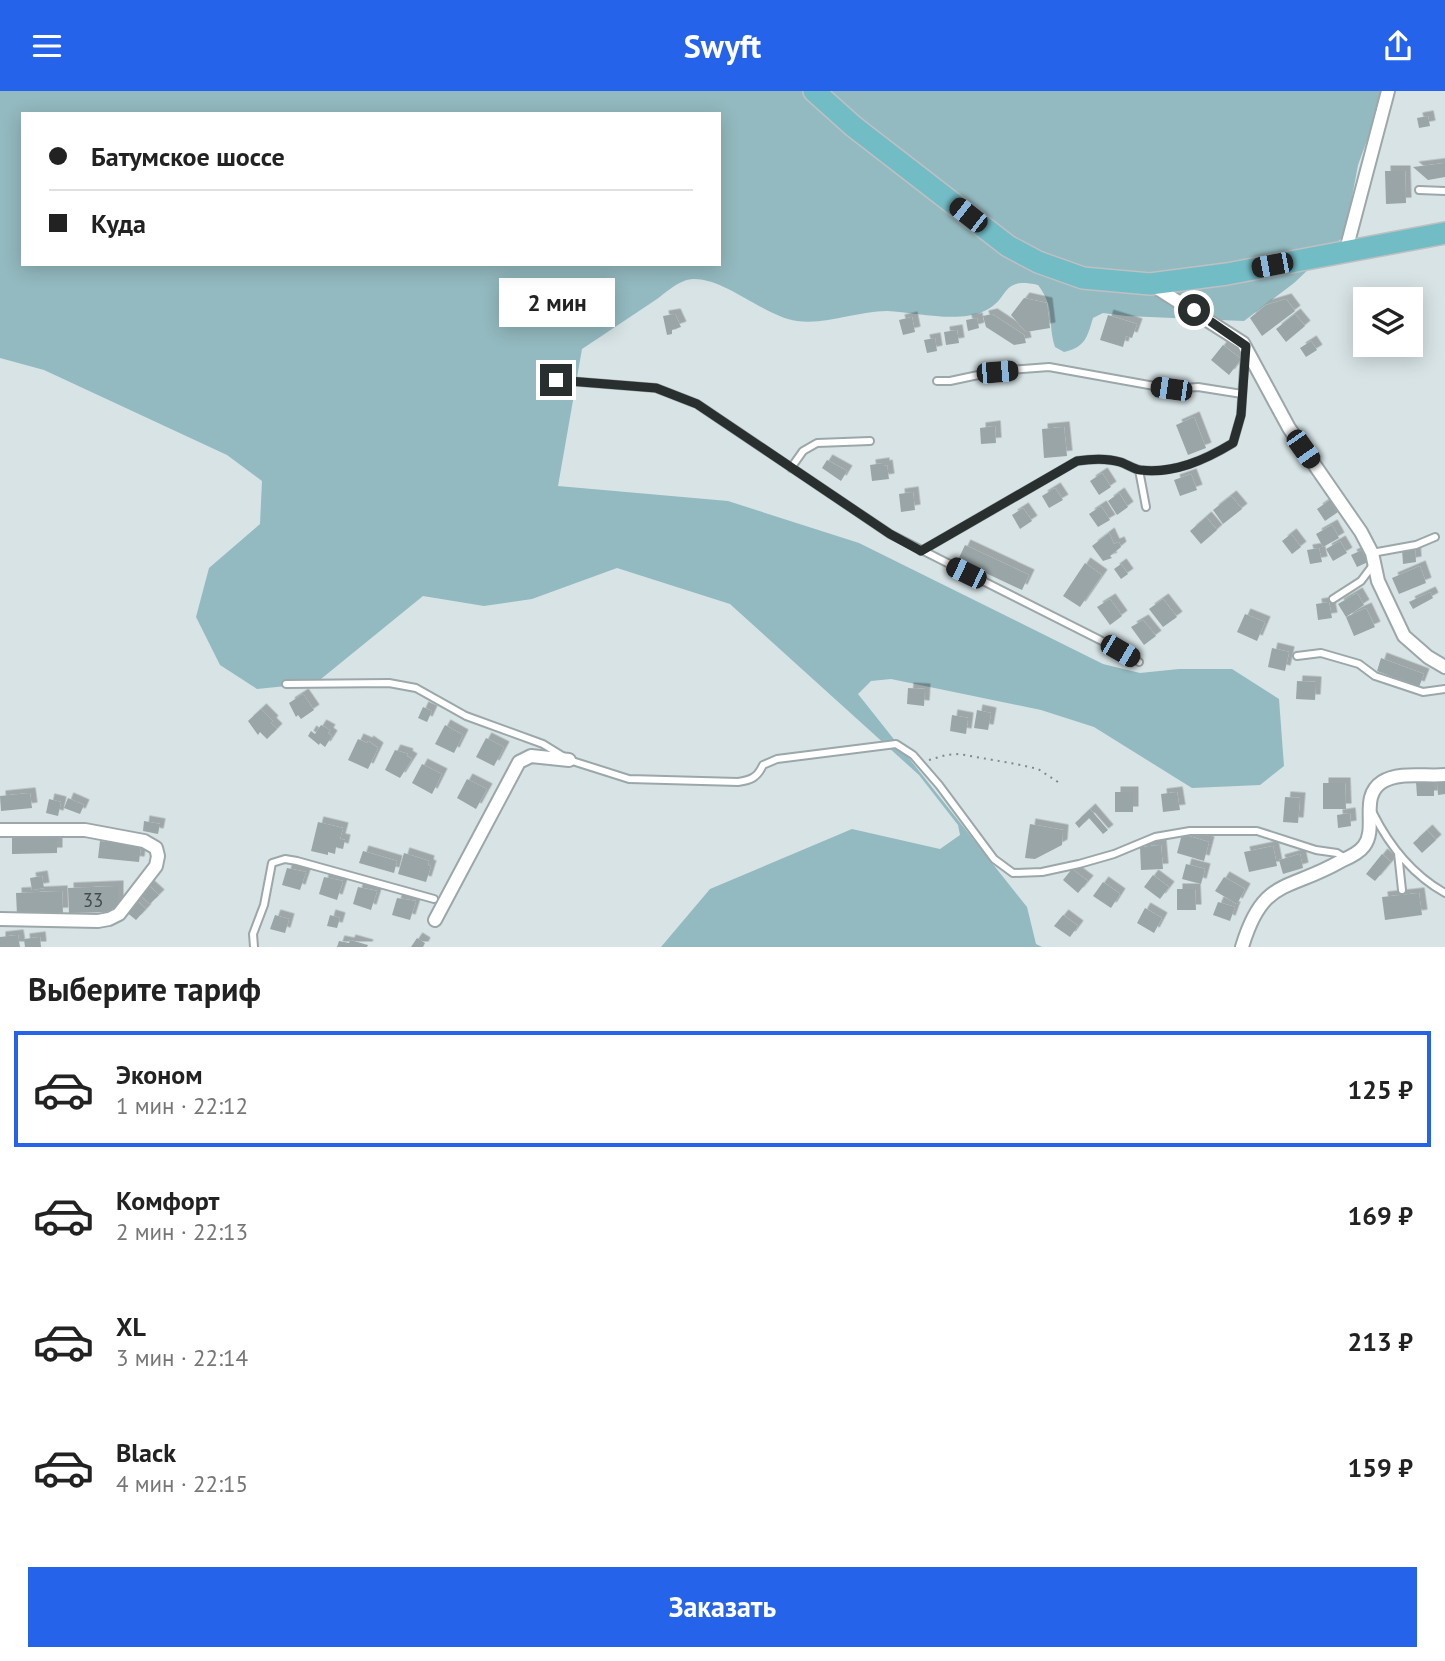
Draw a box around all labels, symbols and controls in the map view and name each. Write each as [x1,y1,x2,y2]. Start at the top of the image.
text: Swyft [684,25,761,67]
icon: menu [28,27,66,65]
icon: share [1379,27,1417,65]
text: Батумское шоссе [91,140,285,173]
car [945,194,992,236]
text: Куда [91,207,146,240]
car [1250,251,1295,279]
callout: 2 мин [498,279,614,327]
map controls [1353,287,1423,357]
button: layers [1353,287,1423,357]
text: 2 мин [527,288,587,317]
route start [1178,294,1210,326]
car [976,360,1019,384]
route end [540,364,572,396]
car [1149,376,1194,402]
car [1283,426,1324,472]
car [943,554,990,592]
car [1097,631,1144,671]
house number: 33 [83,888,103,912]
text: Выберите тариф [28,968,261,1010]
icon: car [32,1058,95,1121]
text: Эконом [116,1058,203,1091]
text: 125 ₽ [1347,1073,1413,1106]
text: 1 мин · 22:12 [116,1091,248,1120]
icon: car [32,1184,95,1247]
text: Комфорт [116,1184,219,1217]
text: 169 ₽ [1347,1199,1413,1232]
text: 2 мин · 22:13 [116,1217,248,1246]
icon: car [32,1310,95,1373]
text: XL [116,1310,146,1343]
text: 213 ₽ [1347,1325,1413,1358]
text: 3 мин · 22:14 [116,1343,248,1372]
icon: car [32,1436,95,1499]
text: Black [116,1436,176,1469]
text: 159 ₽ [1347,1451,1413,1484]
text: 4 мин · 22:15 [116,1469,248,1498]
button: Заказать [28,1567,1417,1647]

